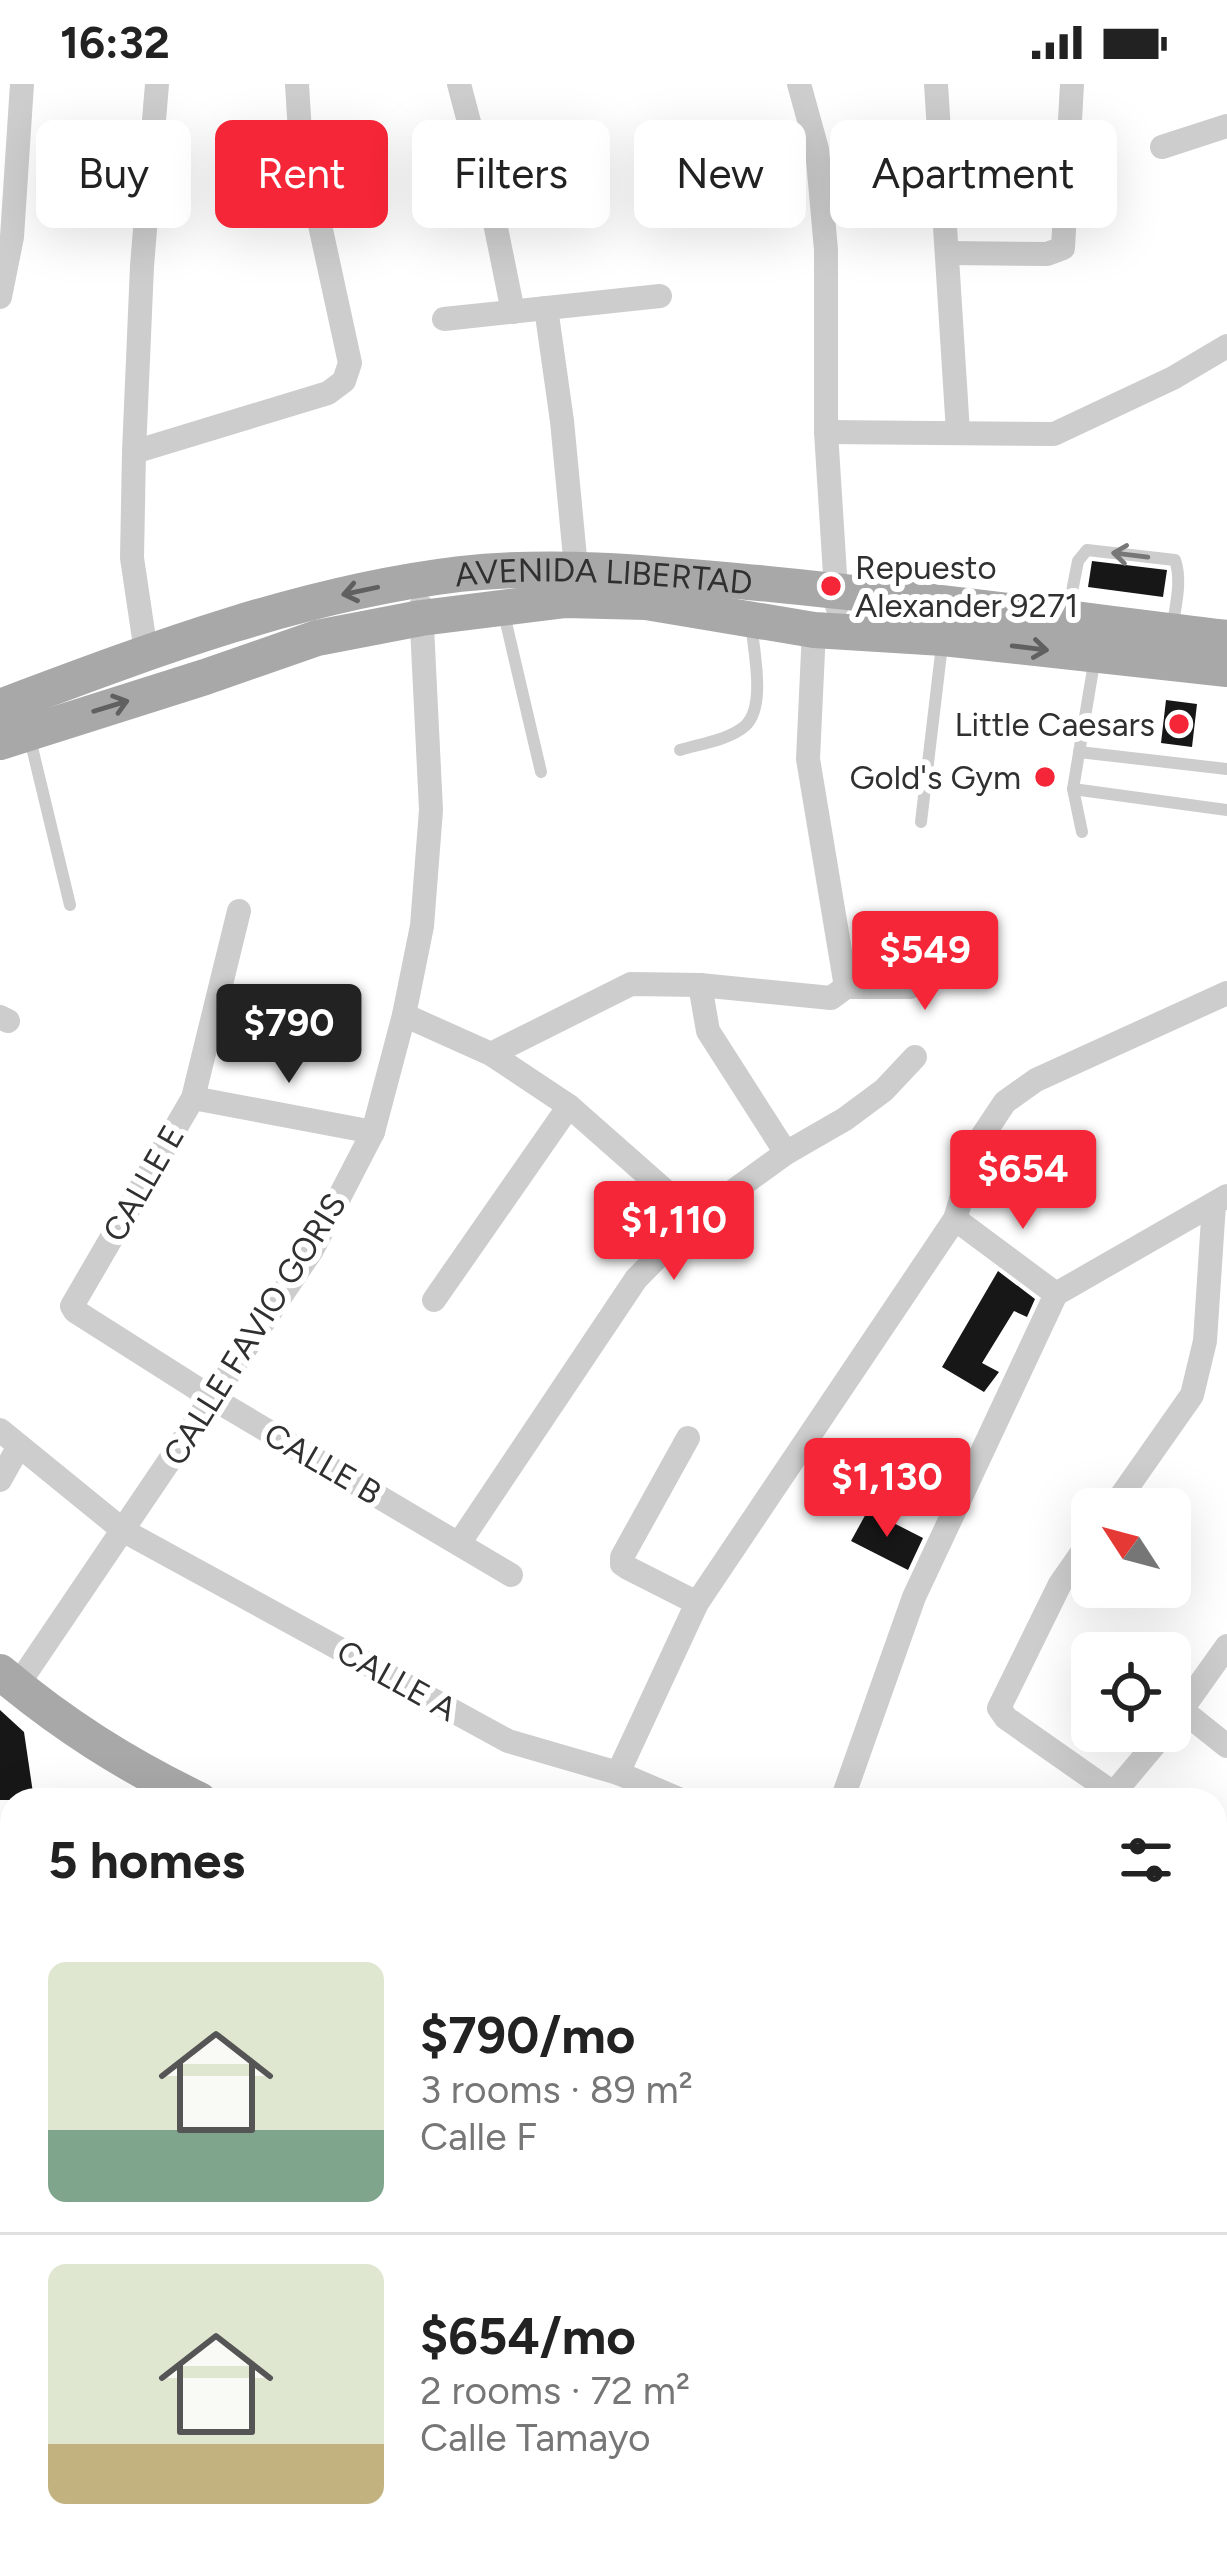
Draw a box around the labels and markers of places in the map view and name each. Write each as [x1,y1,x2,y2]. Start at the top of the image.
place label: Repuesto Alexander 9271 [855,548,1078,625]
marker: Repuesto Alexander 9271 [818,573,844,599]
place label: Little Caesars [954,705,1155,744]
marker: Little Caesars [1166,711,1192,737]
place label: Gold's Gym [850,758,1021,797]
marker: Gold's Gym [1032,764,1058,790]
pin: $549 [854,911,996,1013]
pin: $790 [218,984,360,1086]
pin: $654 [952,1130,1094,1232]
pin: $1,110 [576,1181,772,1283]
pin: $1,130 [789,1438,985,1540]

